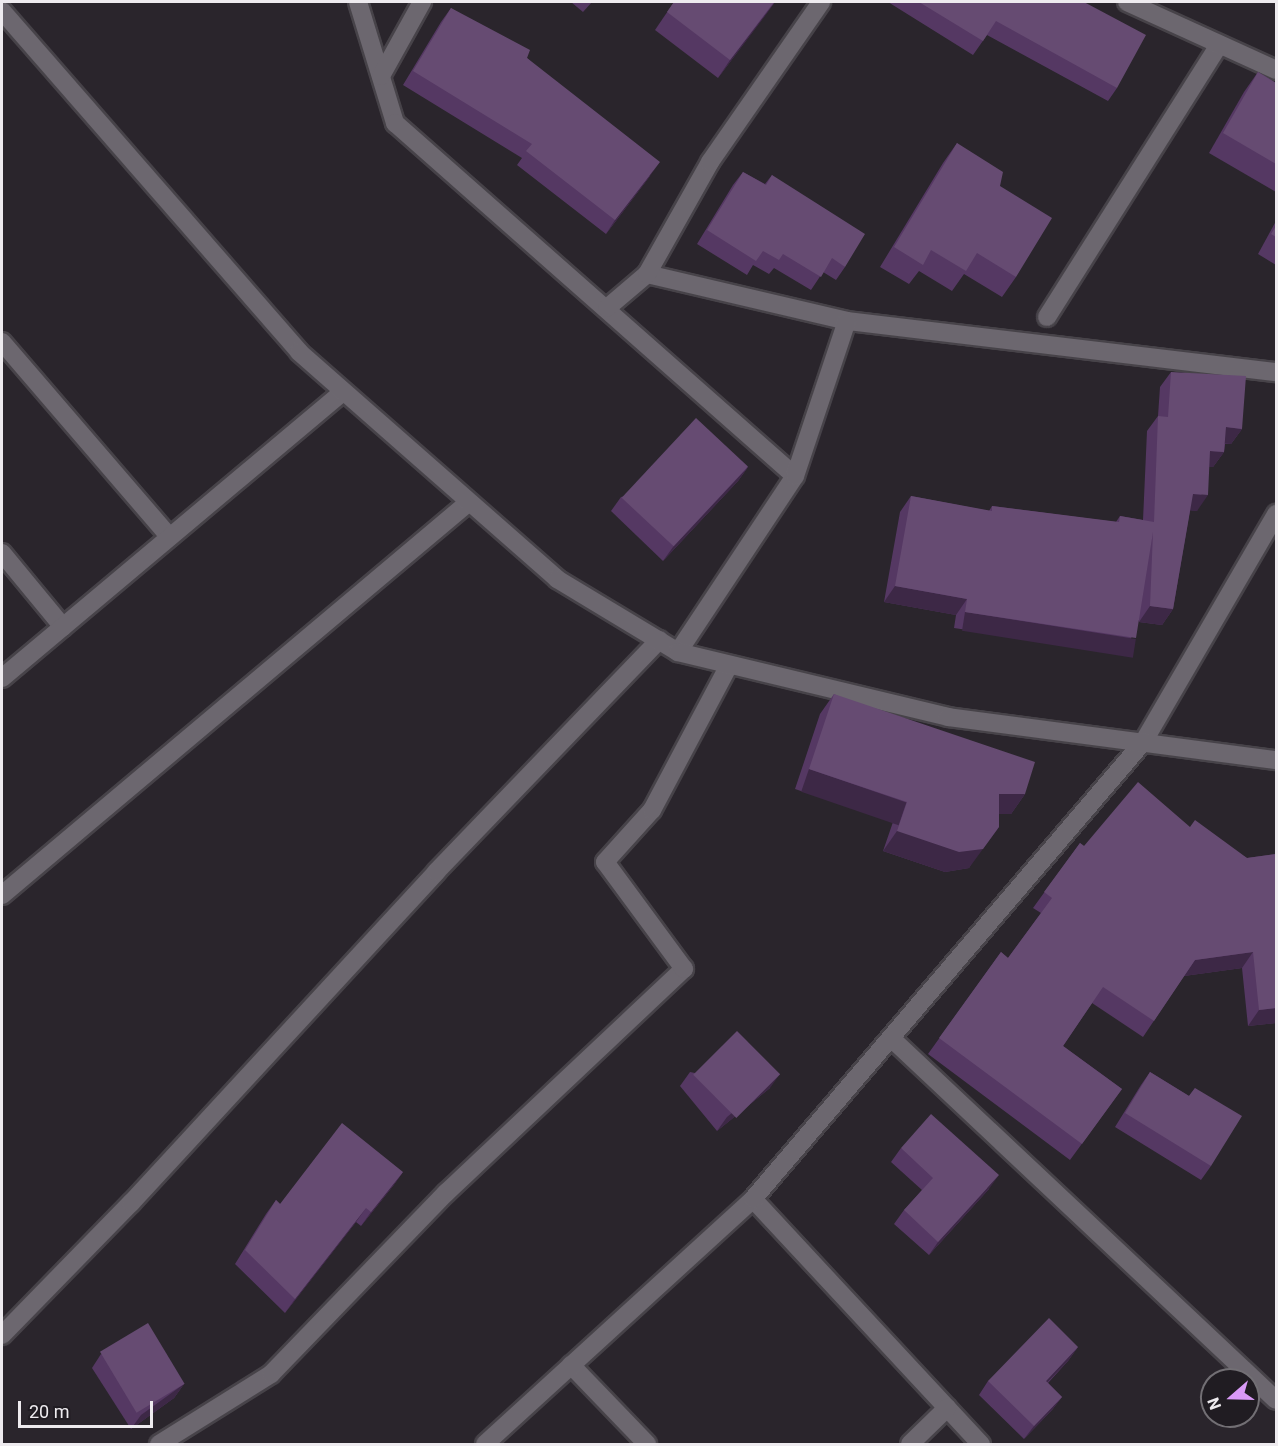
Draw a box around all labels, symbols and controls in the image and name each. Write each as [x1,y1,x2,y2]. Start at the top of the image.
north arrow [1200,1368,1260,1428]
scale bar [21,1389,156,1427]
text: N [1204,1395,1225,1412]
text: 20 m [29,1401,69,1422]

